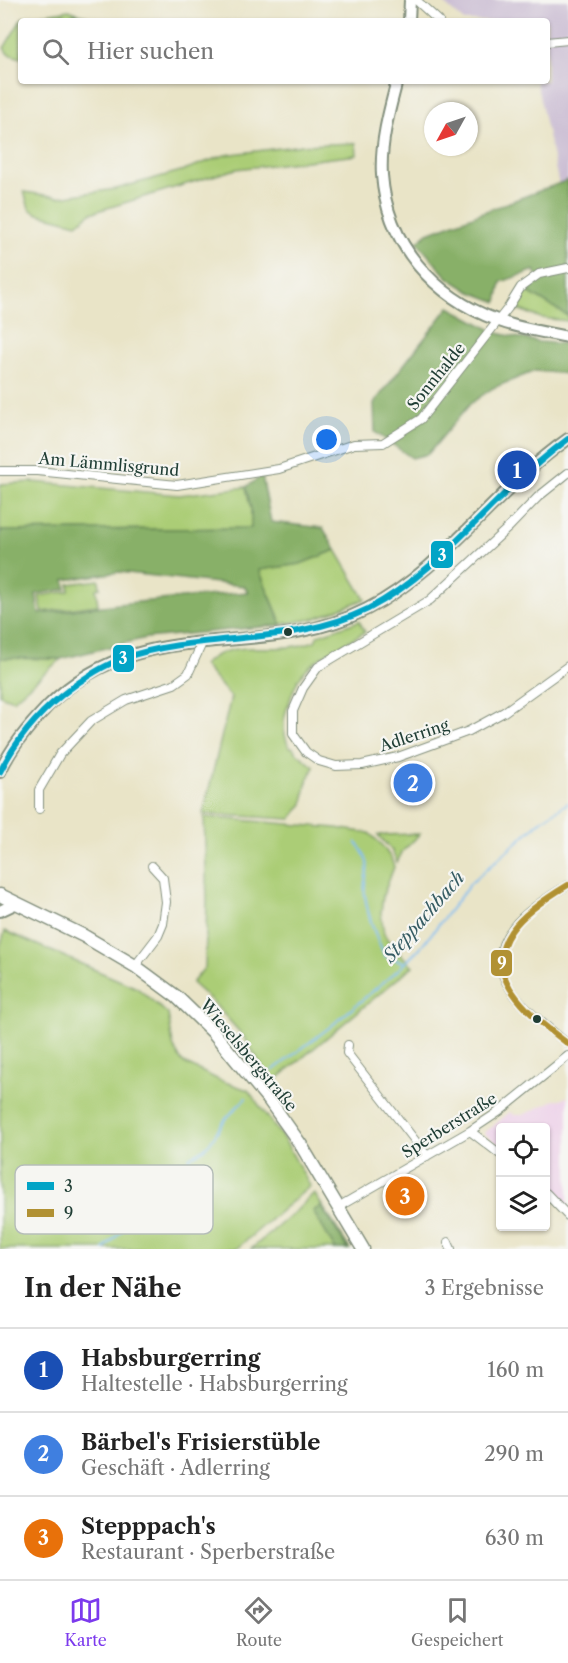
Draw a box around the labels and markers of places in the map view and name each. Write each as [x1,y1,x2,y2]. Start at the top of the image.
pin: 1 [498,448,536,492]
unlabelled marker [282,626,294,638]
pin: 2 [394,760,432,806]
unlabelled marker [531,1013,543,1025]
pin: 3 [386,1174,424,1218]

